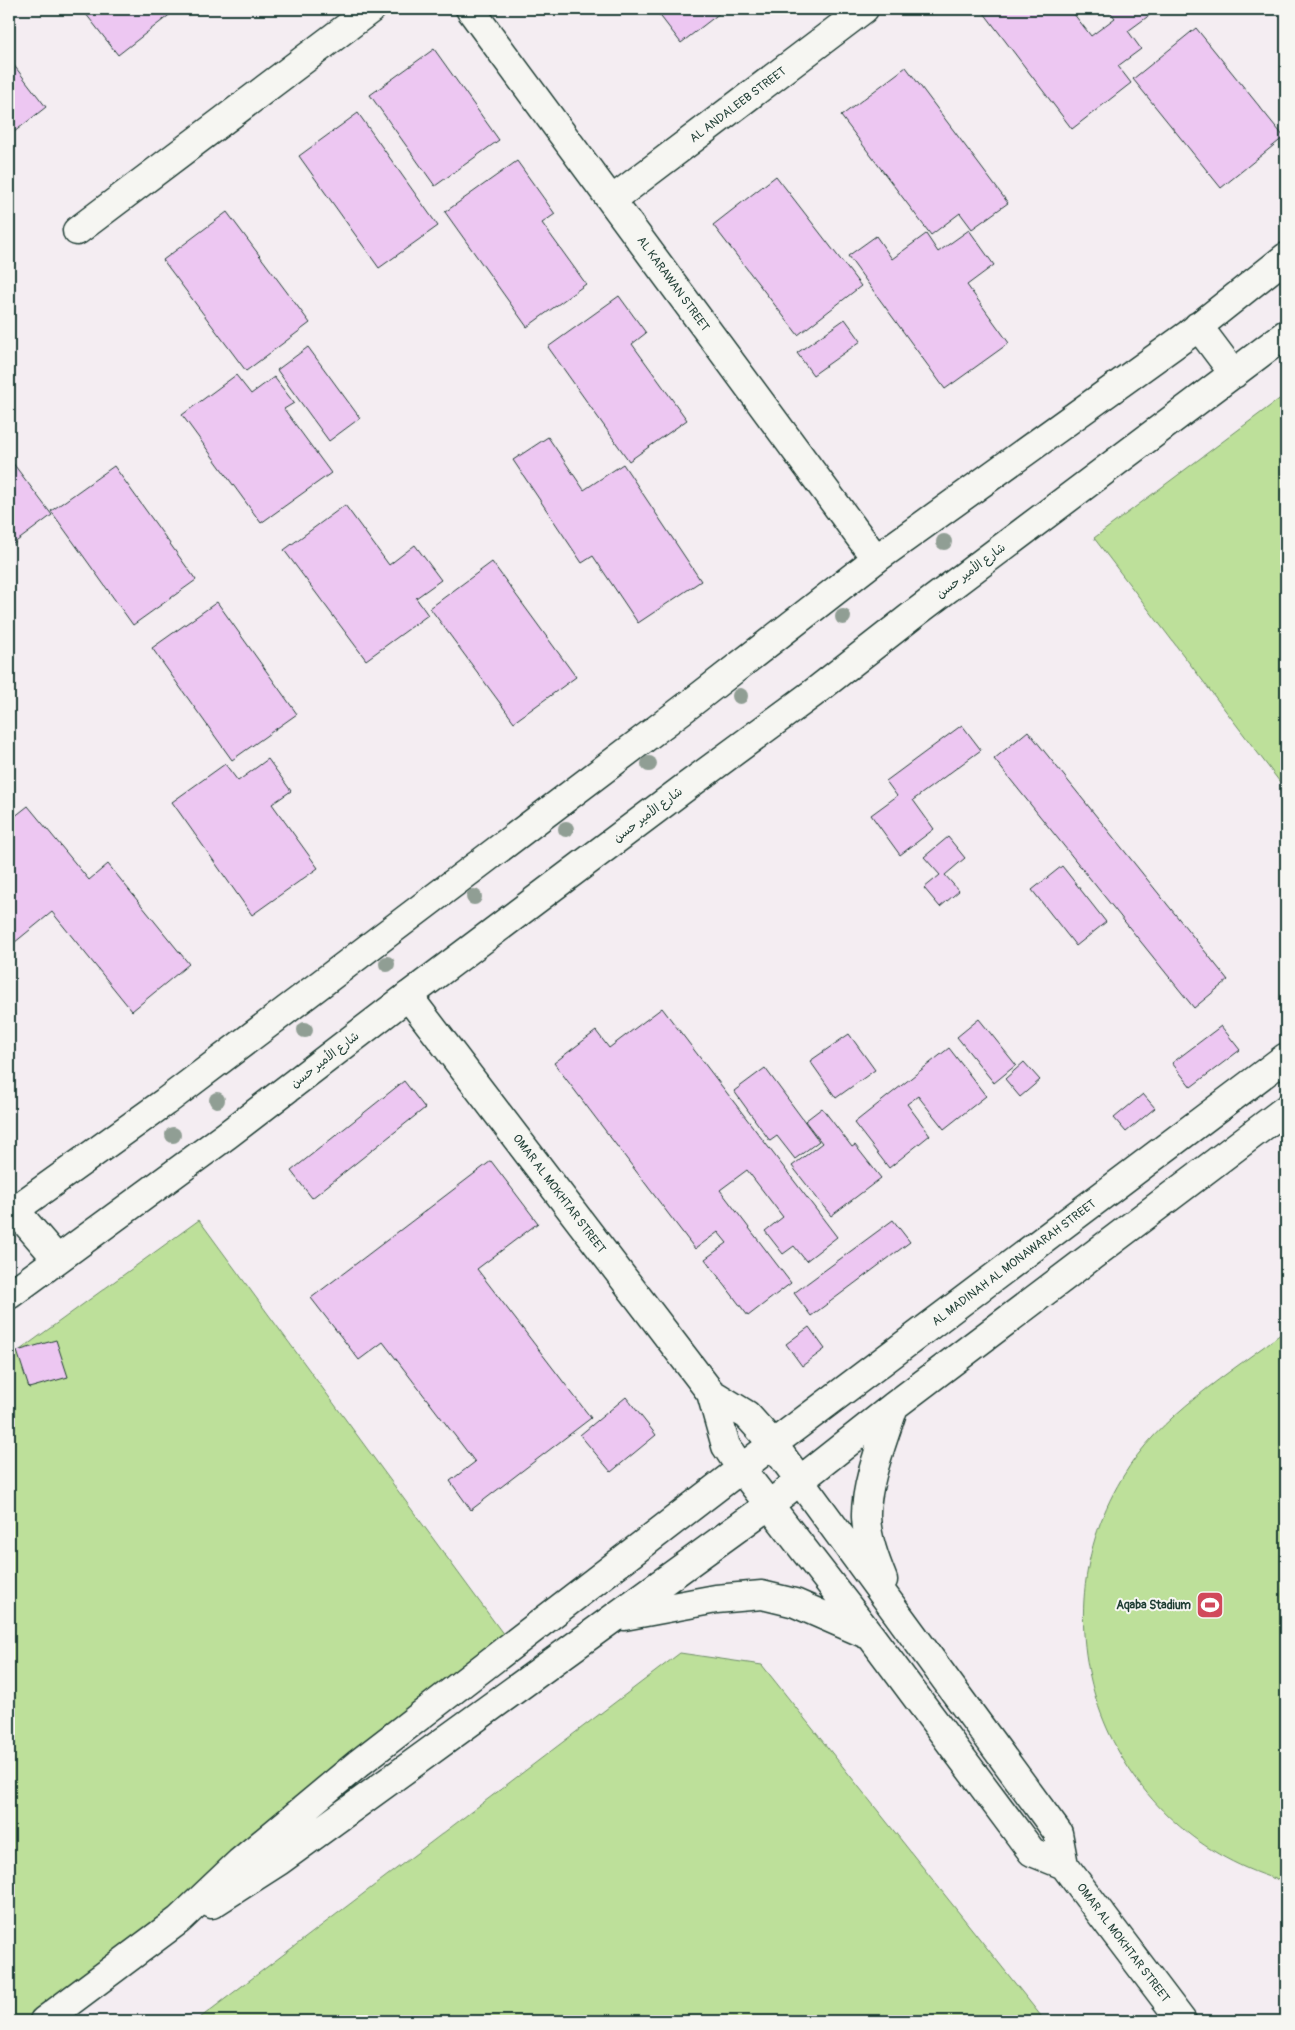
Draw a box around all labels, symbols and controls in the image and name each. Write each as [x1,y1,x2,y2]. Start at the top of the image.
street label: AL ANDALEEB STREET [687,64,789,146]
street label: AL KARAWAN STREET [633,233,713,335]
street label: شارع الأمير حسن [933,539,1009,603]
street label: شارع الأمير حسن [610,783,686,847]
street label: شارع الأمير حسن [287,1028,363,1092]
street label: OMAR AL MOKHTAR STREET [509,1131,609,1257]
street label: AL MADINAH AL MONAWARAH STREET [929,1196,1099,1330]
sports icon: Aqaba Stadium [1195,1590,1225,1620]
place label: Aqaba Stadium [1116,1598,1191,1613]
street label: OMAR AL MOKHTAR STREET [1073,1880,1173,2006]

